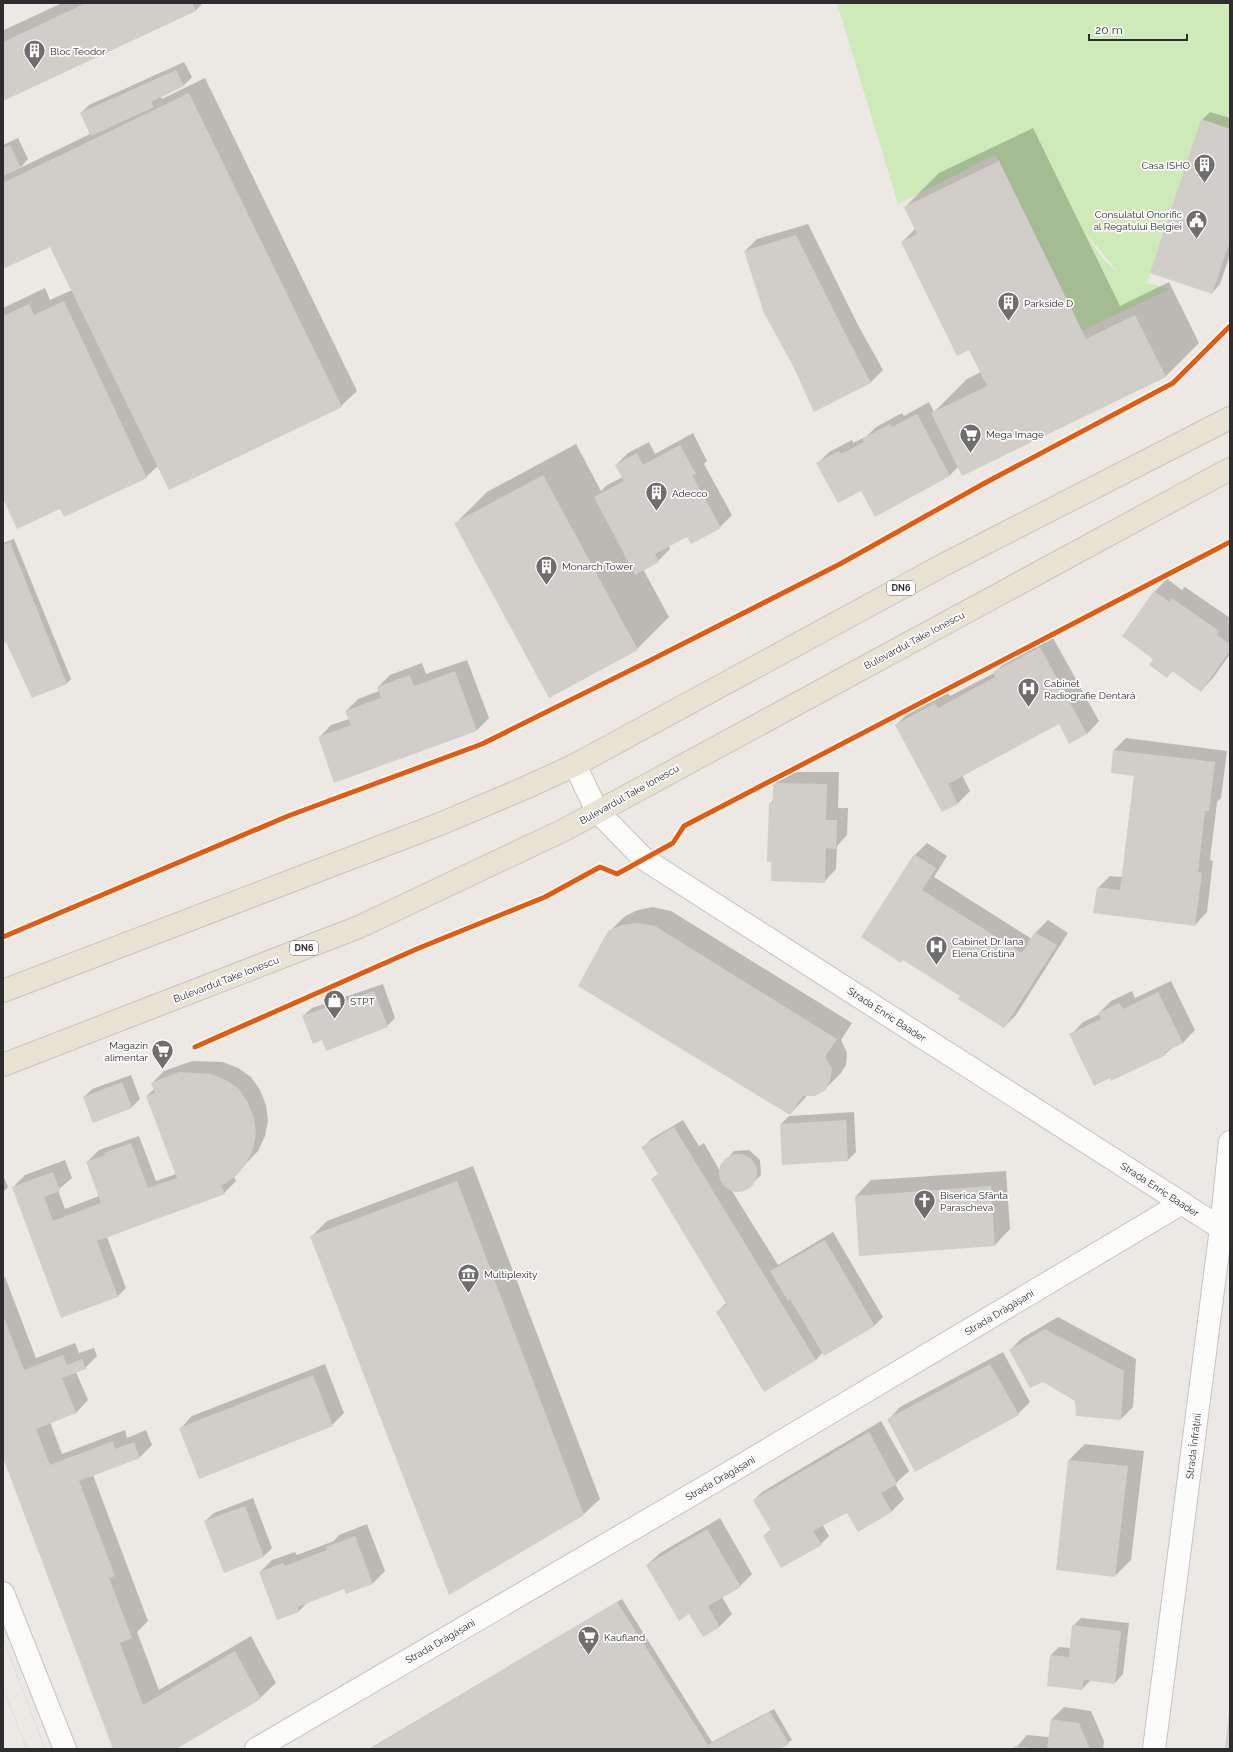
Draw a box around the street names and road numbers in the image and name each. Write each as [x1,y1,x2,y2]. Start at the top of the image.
road number: DN6 [887,581,915,595]
street label: Bulevardul Take Ionescu [862,609,966,672]
street label: Bulevardul Take Ionescu [578,762,681,826]
road number: DN6 [290,941,318,955]
street label: Bulevardul Take Ionescu [172,954,281,1005]
street label: Strada Enric Baader [845,985,928,1044]
street label: Strada Enric Baader [1118,1160,1201,1219]
street label: Strada Drăgășani [963,1287,1036,1337]
street label: Strada Înfrățirii [1184,1412,1203,1480]
street label: Strada Drăgășani [684,1454,757,1503]
street label: Strada Drăgășani [404,1617,477,1666]

